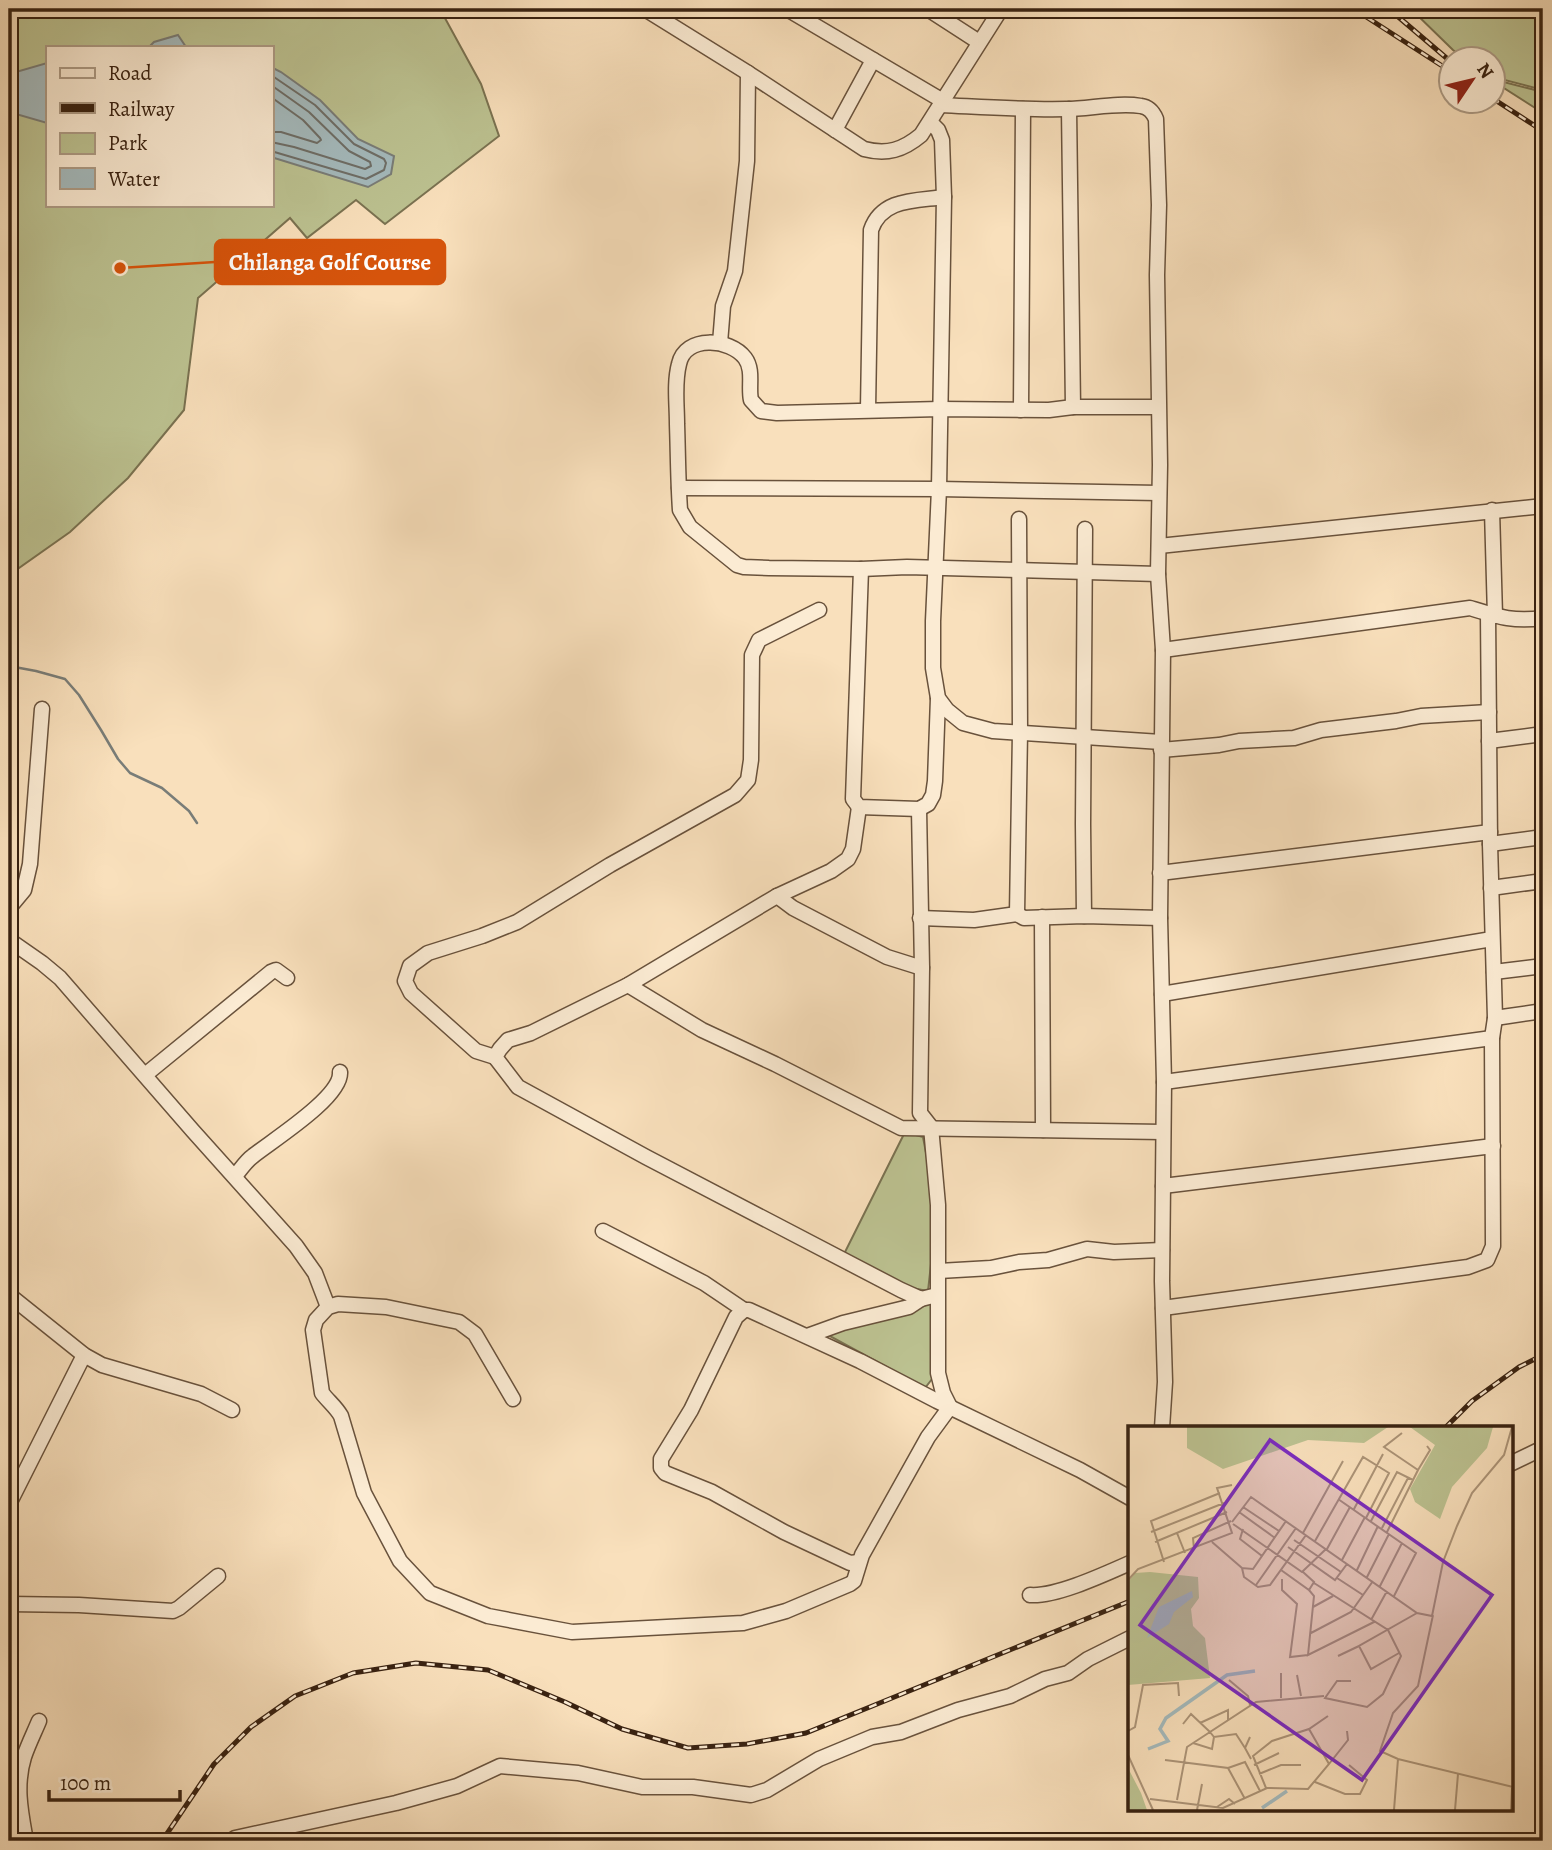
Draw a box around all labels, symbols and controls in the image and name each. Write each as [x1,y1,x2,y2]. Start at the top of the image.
legend [46,46,273,206]
north arrow [1436,46,1506,116]
text: N [1470,58,1500,84]
text: Road [108,59,152,87]
text: Railway [108,95,175,123]
text: Park [108,129,148,157]
text: Water [107,165,160,193]
callout: Chilanga Golf Course [215,240,445,284]
text: Chilanga Golf Course [229,247,431,278]
inset map [1128,1426,1514,1812]
scale bar [49,1759,180,1803]
text: 100 m [60,1769,111,1797]

